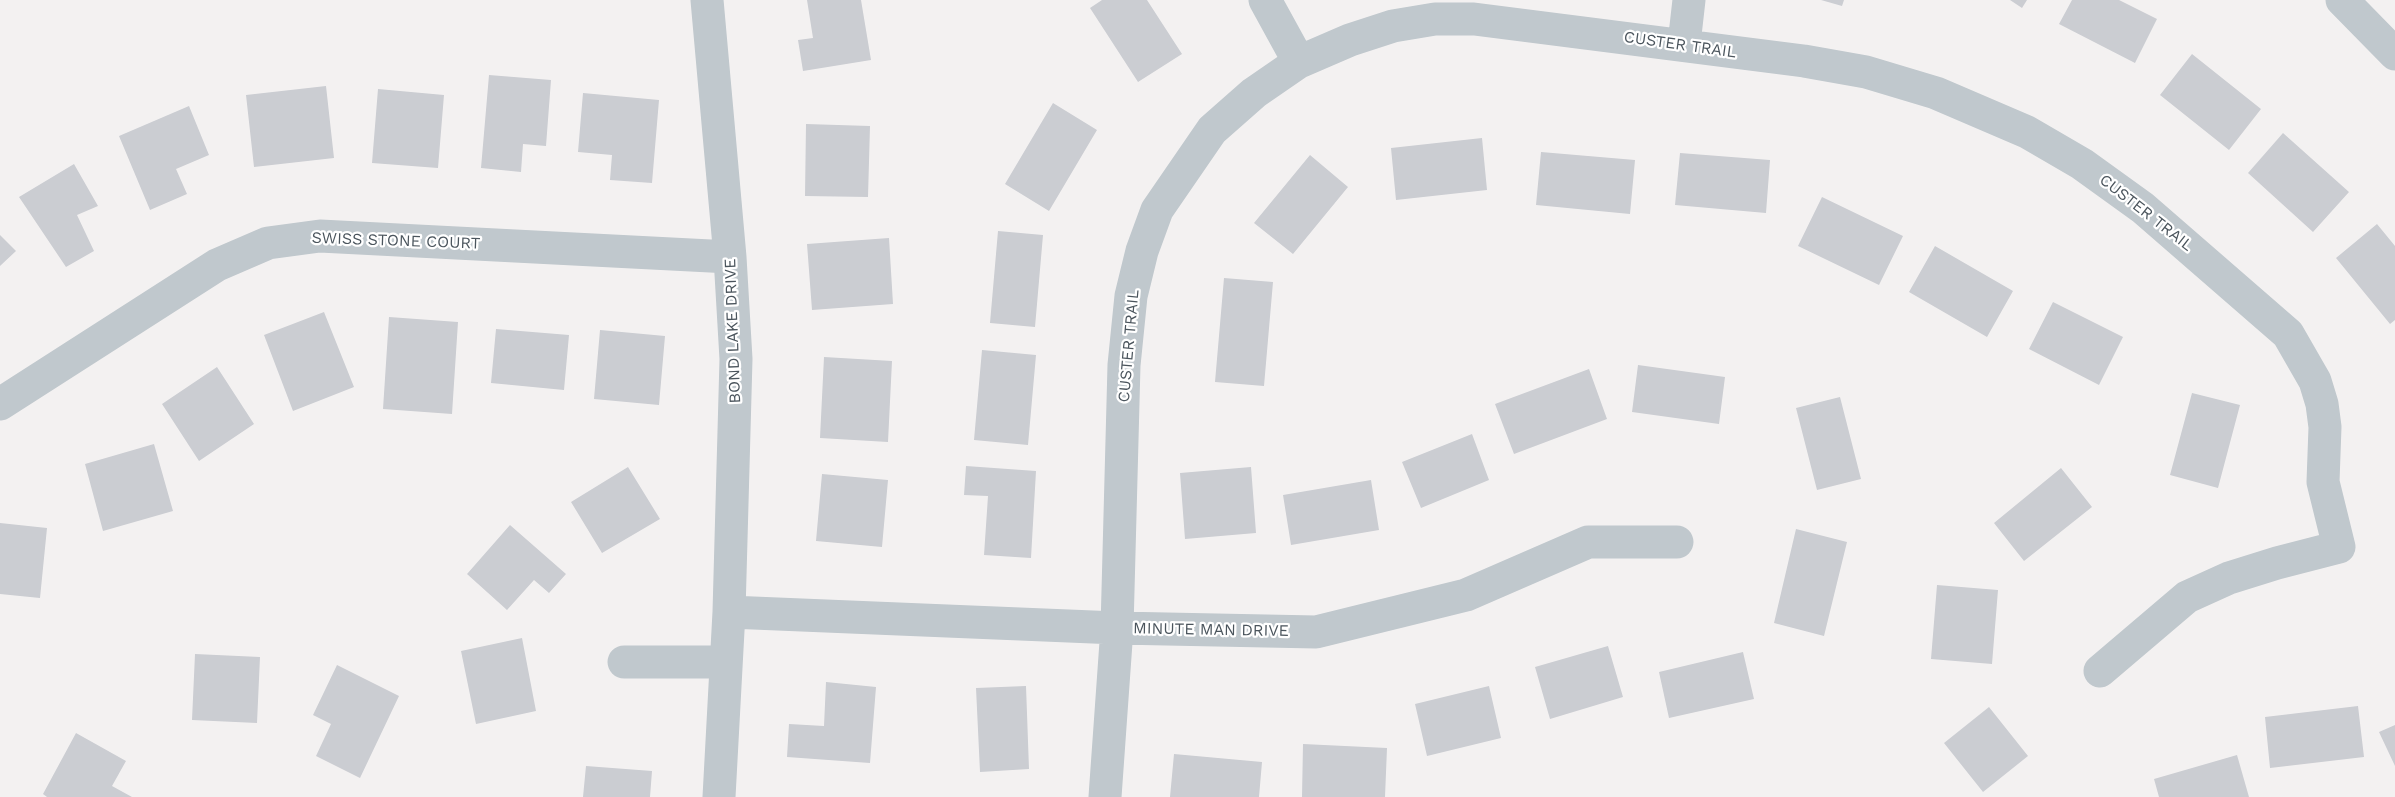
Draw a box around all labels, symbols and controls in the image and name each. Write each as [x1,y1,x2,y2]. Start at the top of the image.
street label: CUSTER TRAIL [1623,28,1737,62]
street label: CUSTER TRAIL [2095,171,2197,255]
street label: SWISS STONE COURT [311,228,481,254]
street label: BOND LAKE DRIVE [721,258,745,404]
street label: CUSTER TRAIL [1115,289,1143,403]
street label: MINUTE MAN DRIVE [1133,619,1289,641]

